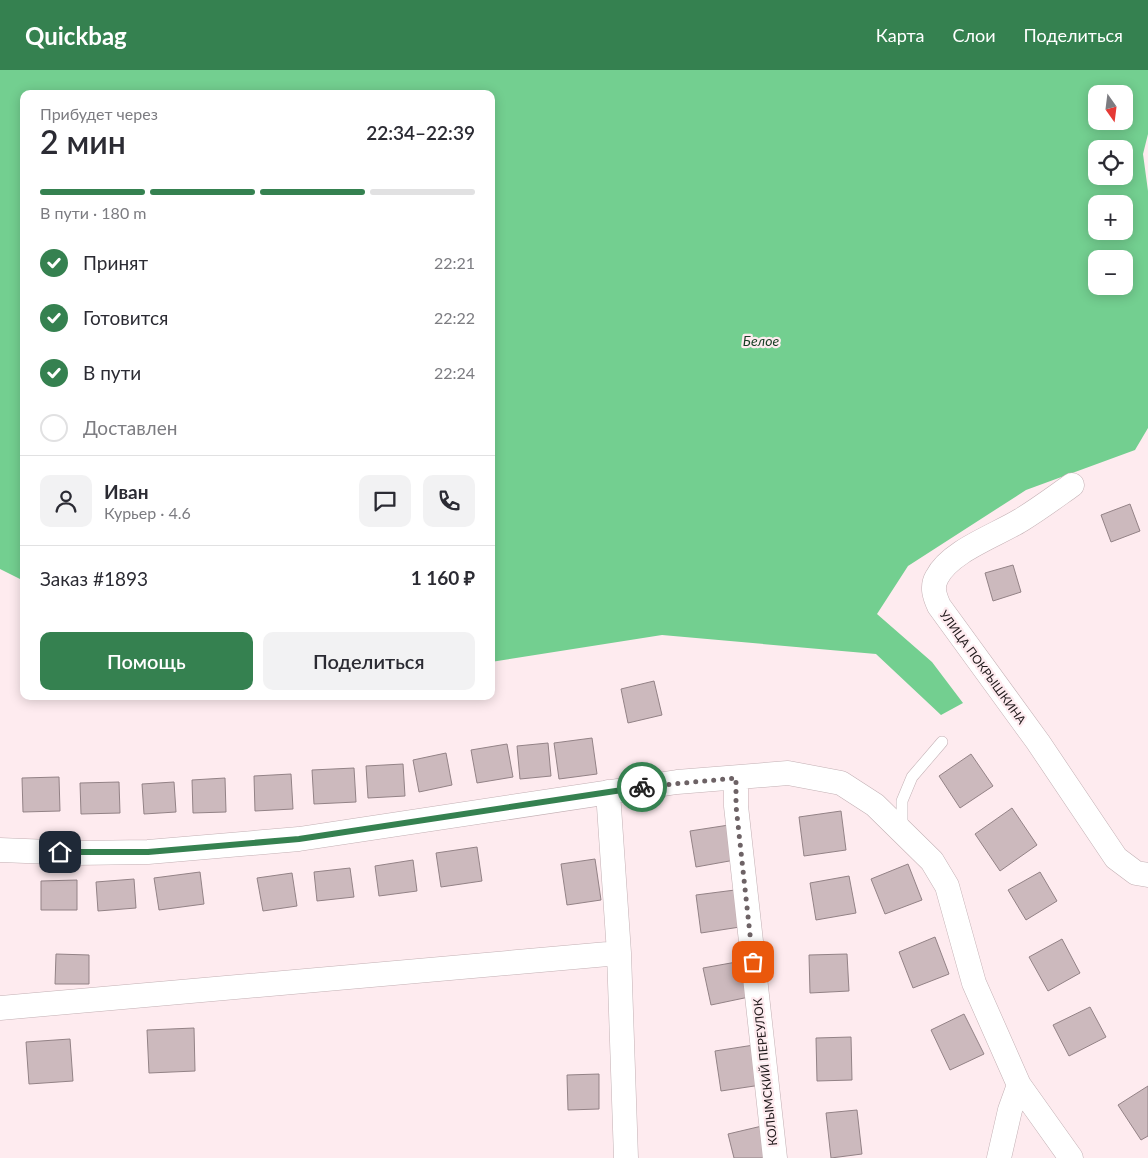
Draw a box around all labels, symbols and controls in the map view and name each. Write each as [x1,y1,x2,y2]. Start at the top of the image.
text: Quickbag [25,21,127,50]
text: Карта [876,24,924,46]
text: Слои [952,24,996,46]
text: Поделиться [1024,24,1123,46]
north arrow [1088,85,1132,130]
map controls [1088,85,1133,295]
text: Прибудет через [40,104,158,123]
text: 22:34–22:39 [366,121,475,144]
text: 2 мин [40,122,126,161]
button: locate [1088,140,1133,185]
button: + [1088,195,1133,240]
text: В пути · 180 m [40,203,146,222]
icon: check [40,249,68,277]
button: − [1088,250,1133,295]
text: Принят [83,251,148,274]
text: 22:21 [434,253,475,272]
icon: check [40,304,68,332]
text: Готовится [83,306,168,329]
text: 22:22 [434,308,475,327]
water label: Белое [743,332,779,349]
icon: check [40,359,68,387]
text: В пути [83,361,141,384]
text: 22:24 [434,363,475,382]
text: Доставлен [83,416,177,439]
button: person [40,475,92,527]
button: chat [359,475,411,527]
button: phone [423,475,475,527]
text: Иван [104,480,149,503]
text: Курьер · 4.6 [104,503,191,522]
text: 1 160 ₽ [411,566,475,589]
text: Заказ #1893 [40,567,148,590]
street label: УЛИЦА ПОКРЫШКИНА [937,607,1030,728]
button: Помощь [40,632,253,690]
button: Поделиться [263,632,475,690]
courier [617,762,667,812]
icon: bike [628,773,656,801]
pin [39,831,81,873]
icon: home [46,838,74,866]
pin [732,941,774,983]
icon: bag [739,948,767,976]
street label: КОЛЫМСКИЙ ПЕРЕУЛОК [750,998,780,1146]

